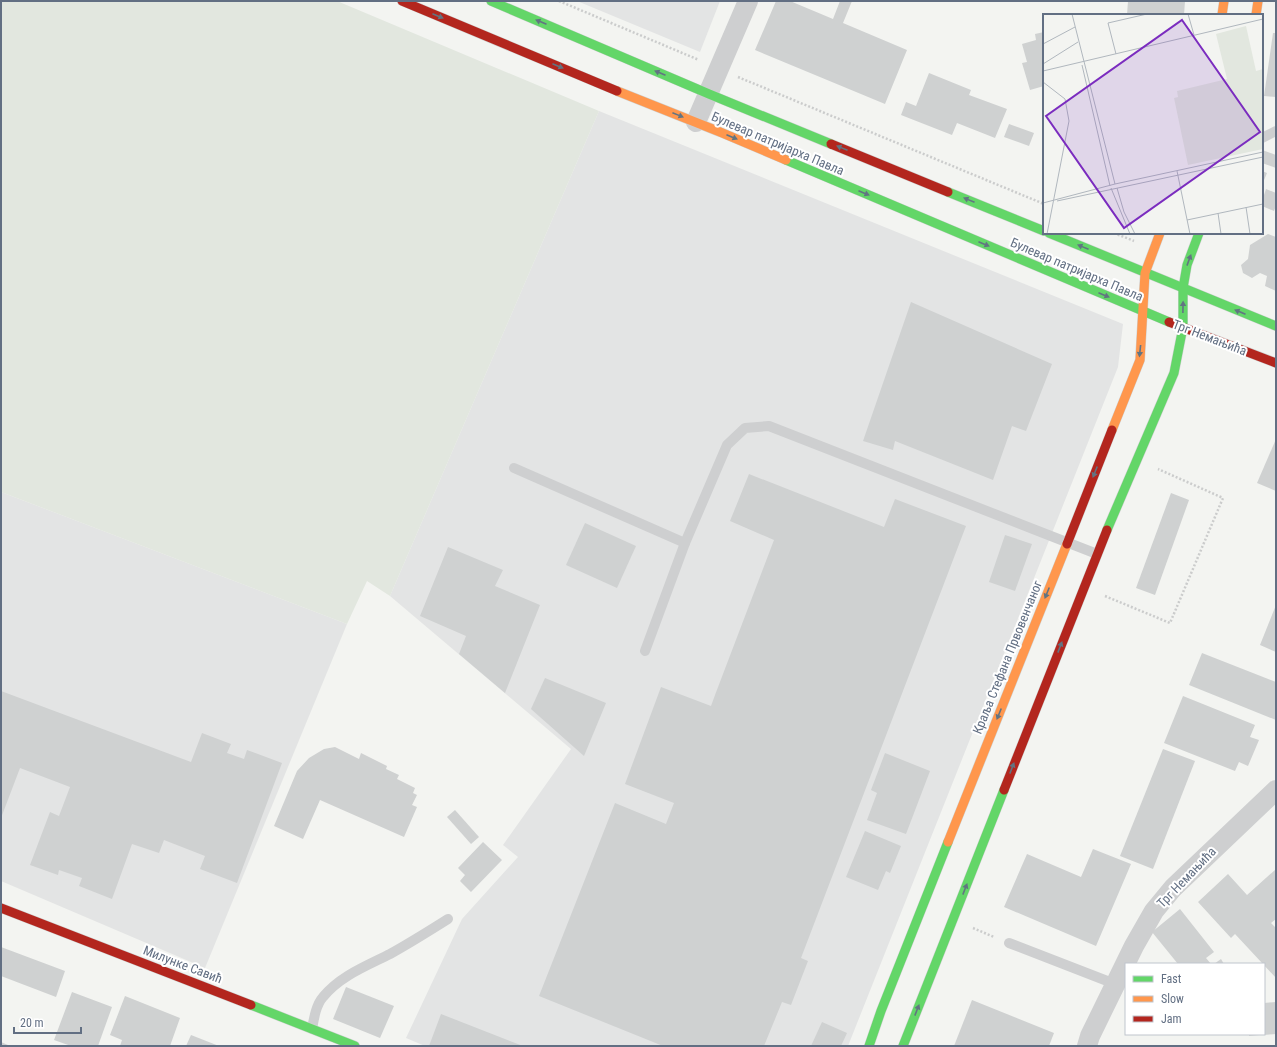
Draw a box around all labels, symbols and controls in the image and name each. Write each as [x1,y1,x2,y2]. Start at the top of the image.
one-way arrow [433,13,444,19]
inset map [1043,14,1263,234]
one-way arrow [535,19,546,25]
one-way arrow [552,64,564,70]
one-way arrow [655,70,666,76]
street label: Булевар патријарха Павла [709,109,846,178]
one-way arrow [673,113,685,119]
one-way arrow [726,134,738,141]
one-way arrow [836,145,848,151]
one-way arrow [859,191,871,197]
one-way arrow [963,197,975,203]
street label: Булевар патријарха Павла [1008,235,1145,304]
one-way arrow [978,241,989,247]
one-way arrow [1077,244,1089,250]
one-way arrow [1186,253,1192,265]
one-way arrow [1098,292,1109,298]
one-way arrow [1180,300,1186,313]
one-way arrow [1234,308,1246,315]
street label: Трг Немањића [1171,316,1249,358]
one-way arrow [1137,345,1144,357]
one-way arrow [1091,467,1097,479]
street label: Краља Стефана Првовенчаног [970,578,1045,736]
one-way arrow [1043,587,1049,599]
one-way arrow [1058,640,1064,652]
one-way arrow [995,708,1001,720]
one-way arrow [1010,761,1016,773]
street label: Трг Немањића [1154,844,1219,911]
one-way arrow [962,882,968,894]
street label: Милунке Савић [141,942,225,986]
legend [1125,963,1265,1035]
text: Fast [1161,972,1182,986]
text: Slow [1161,992,1184,1006]
one-way arrow [914,1004,920,1015]
scale bar [14,1009,81,1035]
text: Jam [1161,1012,1182,1026]
text: 20 m [20,1016,44,1030]

